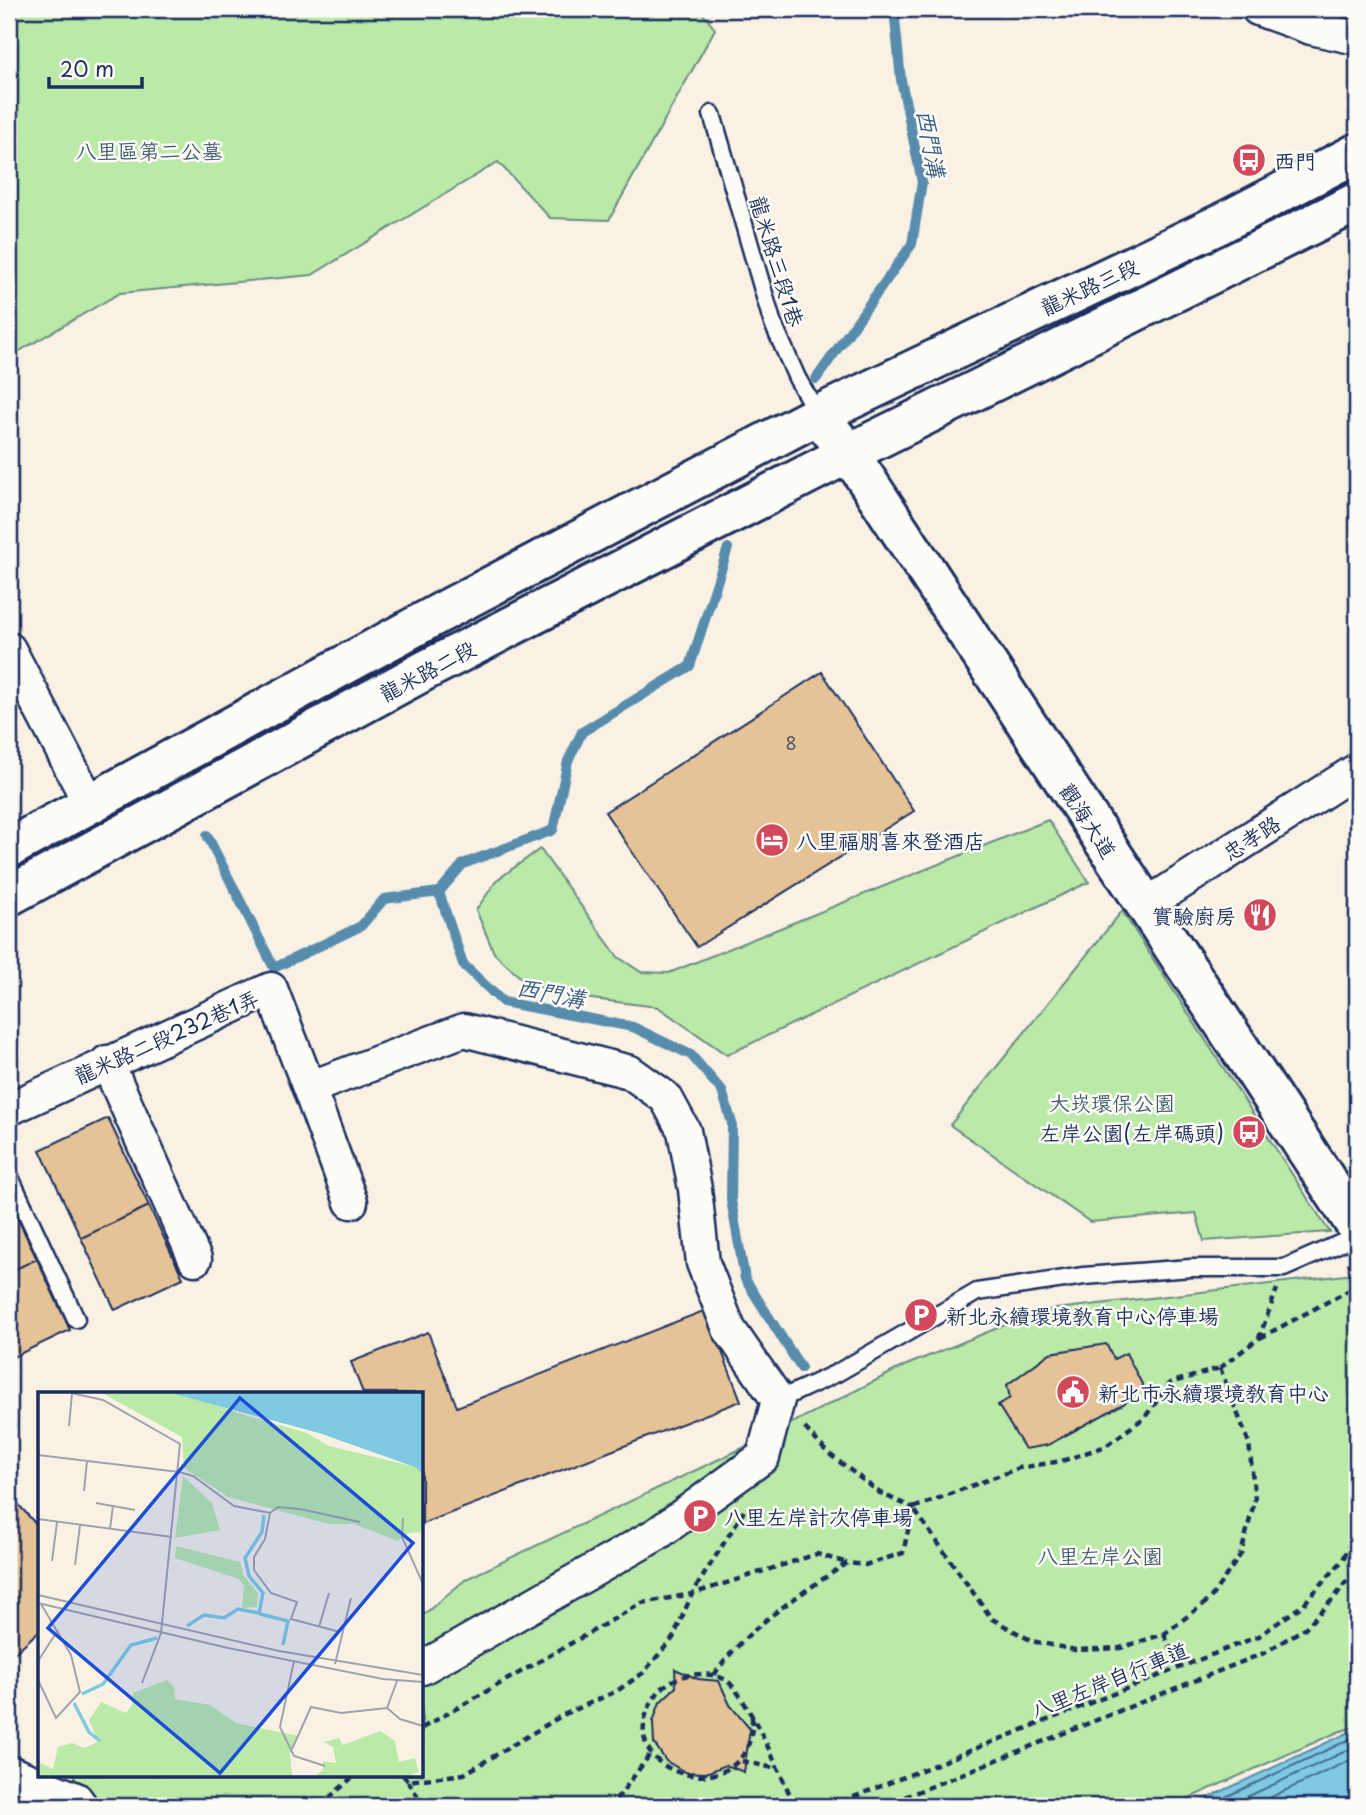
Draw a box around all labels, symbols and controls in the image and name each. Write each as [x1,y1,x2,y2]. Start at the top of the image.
scale bar [49,46,142,90]
text: 20 m [60,52,114,84]
water label: 西門溝 [909,106,956,182]
park label: 八里區第二公墓 [76,134,223,166]
bus stop icon: 西門 [1230,141,1268,179]
place label: 西門 [1274,144,1316,176]
street label: 龍米路三段1巷 [743,192,813,330]
street label: 龍米路三段 [1035,249,1143,323]
street label: 龍米路二段 [373,631,481,709]
house number: 8 [785,729,797,756]
street label: 觀海大道 [1053,776,1125,864]
street label: 忠孝路 [1216,806,1286,868]
hotel icon: 八里福朋喜來登酒店 [753,821,791,859]
place label: 八里福朋喜來登酒店 [796,824,985,856]
restaurant icon: 實驗廚房 [1241,896,1279,934]
place label: 實驗廚房 [1152,899,1236,931]
water label: 西門溝 [514,968,590,1016]
street label: 龍米路二段232巷1弄 [68,981,264,1091]
park label: 大崁環保公園 [1049,1086,1175,1118]
bus stop icon: 左岸公園(左岸碼頭) [1230,1113,1268,1151]
place label: 左岸公園(左岸碼頭) [1039,1116,1224,1148]
parking icon: 新北永續環境教育中心停車場 [902,1296,940,1334]
place label: 新北永續環境教育中心停車場 [946,1299,1219,1331]
public building icon: 新北市永續環境教育中心 [1054,1373,1092,1411]
place label: 新北市永續環境教育中心 [1098,1376,1329,1408]
inset map [38,1392,424,1776]
parking icon: 八里左岸計次停車場 [681,1497,719,1535]
place label: 八里左岸計次停車場 [724,1500,913,1532]
park label: 八里左岸公園 [1037,1539,1163,1571]
street label: 八里左岸自行車道 [1025,1633,1193,1725]

